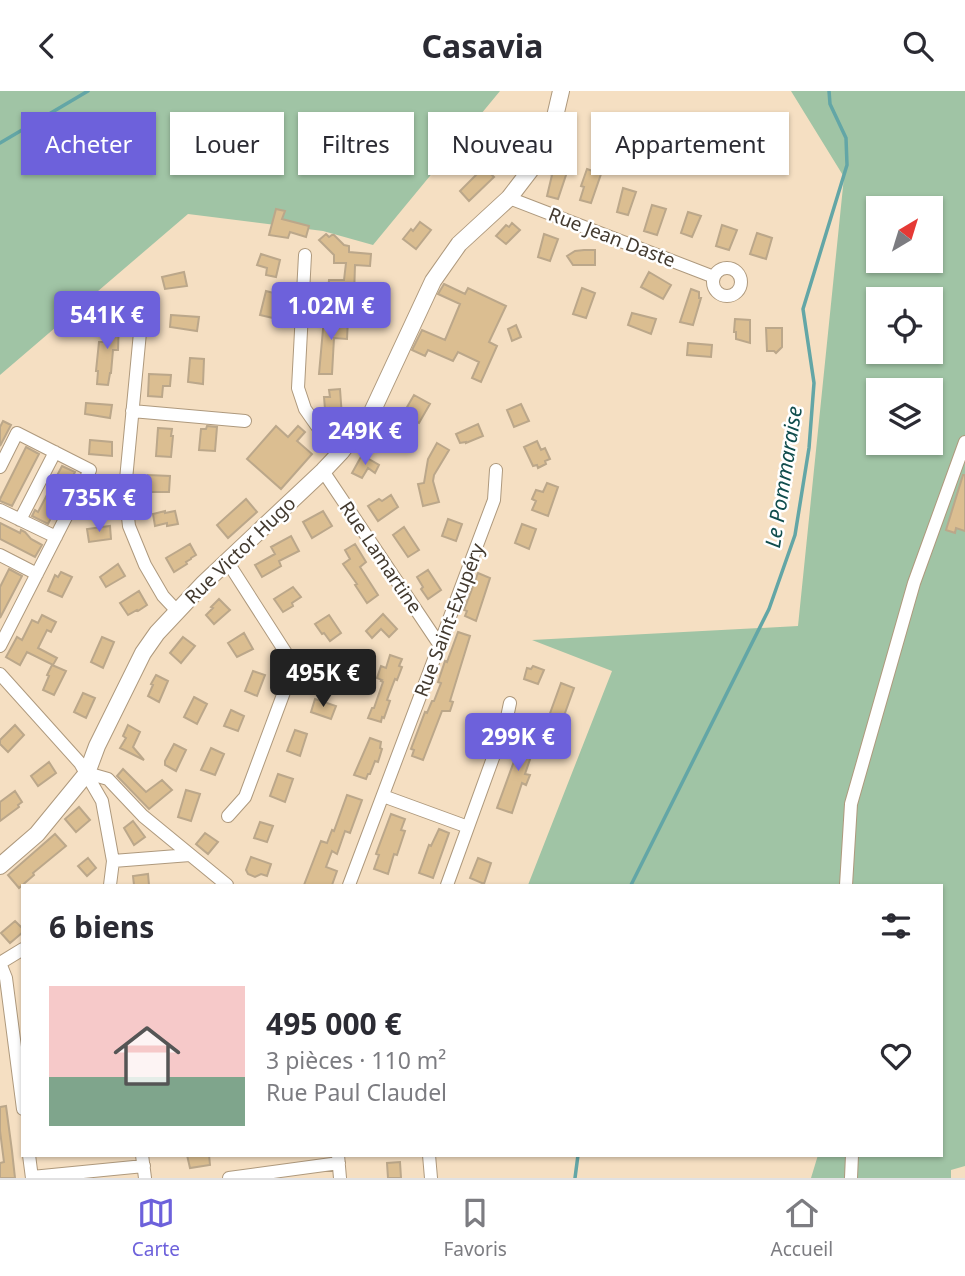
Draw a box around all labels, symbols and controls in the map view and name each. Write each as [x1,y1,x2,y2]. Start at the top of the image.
text: Casavia [422,24,543,67]
icon: back [28,27,66,65]
icon: search [899,27,937,65]
chip: Acheter [21,112,156,175]
chip: Louer [170,112,284,175]
chip: Filtres [298,112,414,175]
chip: Nouveau [428,112,577,175]
chip: Appartement [591,112,789,175]
north arrow [866,196,943,273]
map controls [866,196,943,455]
street label: Rue Jean Daste [545,201,679,273]
pin: 1.02M € [266,282,396,342]
button: locate [866,287,943,364]
text: 1.02M € [288,289,374,321]
pin: 541K € [50,292,164,351]
text: 541K € [70,298,144,330]
button: layers [866,378,943,455]
water label: Le Pommaraise [758,404,808,550]
pin: 249K € [308,407,422,467]
text: 249K € [328,414,402,446]
pin: 735K € [42,475,156,534]
text: 735K € [62,481,136,513]
street label: Rue Victor Hugo [179,490,301,610]
street label: Rue Lamartine [334,496,428,618]
street label: Rue Saint-Exupéry [408,539,490,700]
pin: 495K € [266,649,380,709]
text: 495K € [286,656,360,688]
pin: 299K € [461,713,575,773]
text: 299K € [481,720,555,752]
text: 6 biens [49,906,154,947]
icon: filters [877,907,915,945]
text: 495 000 € [266,1003,402,1044]
icon: home [105,1014,189,1098]
icon: heart [877,1037,915,1075]
text: 3 pièces · 110 m² [266,1044,446,1076]
text: Rue Paul Claudel [266,1076,447,1108]
tab: Carte [132,1194,180,1262]
tab: Favoris [443,1194,507,1262]
tab: Accueil [771,1194,833,1262]

